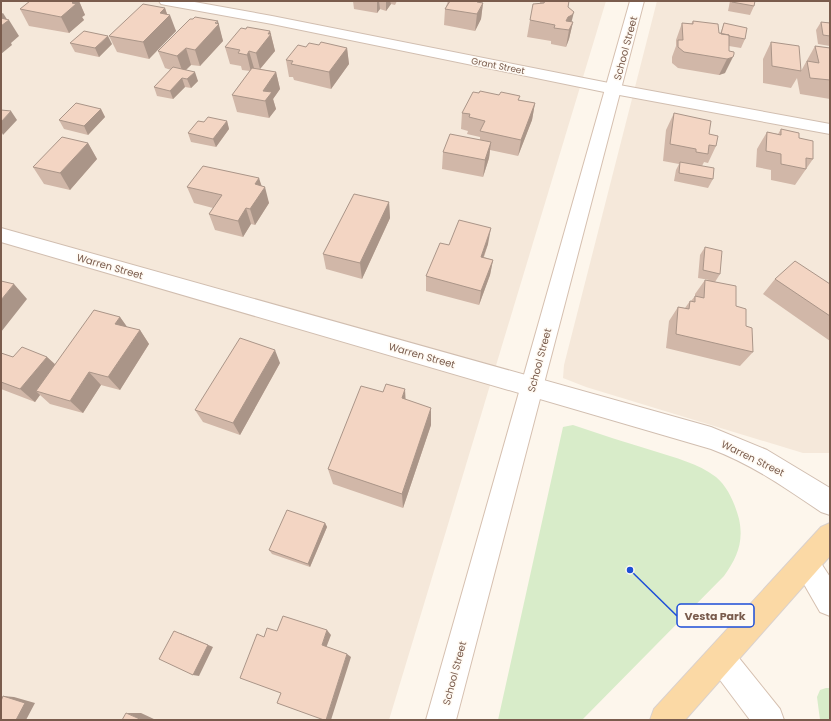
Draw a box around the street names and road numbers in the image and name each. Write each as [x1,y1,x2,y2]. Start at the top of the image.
street label: School Street [610,14,641,82]
street label: Grant Street [470,55,526,77]
street label: Warren Street [75,250,145,283]
street label: School Street [524,326,555,394]
street label: Warren Street [387,339,457,372]
street label: Warren Street [719,437,787,480]
street label: School Street [439,639,470,707]

